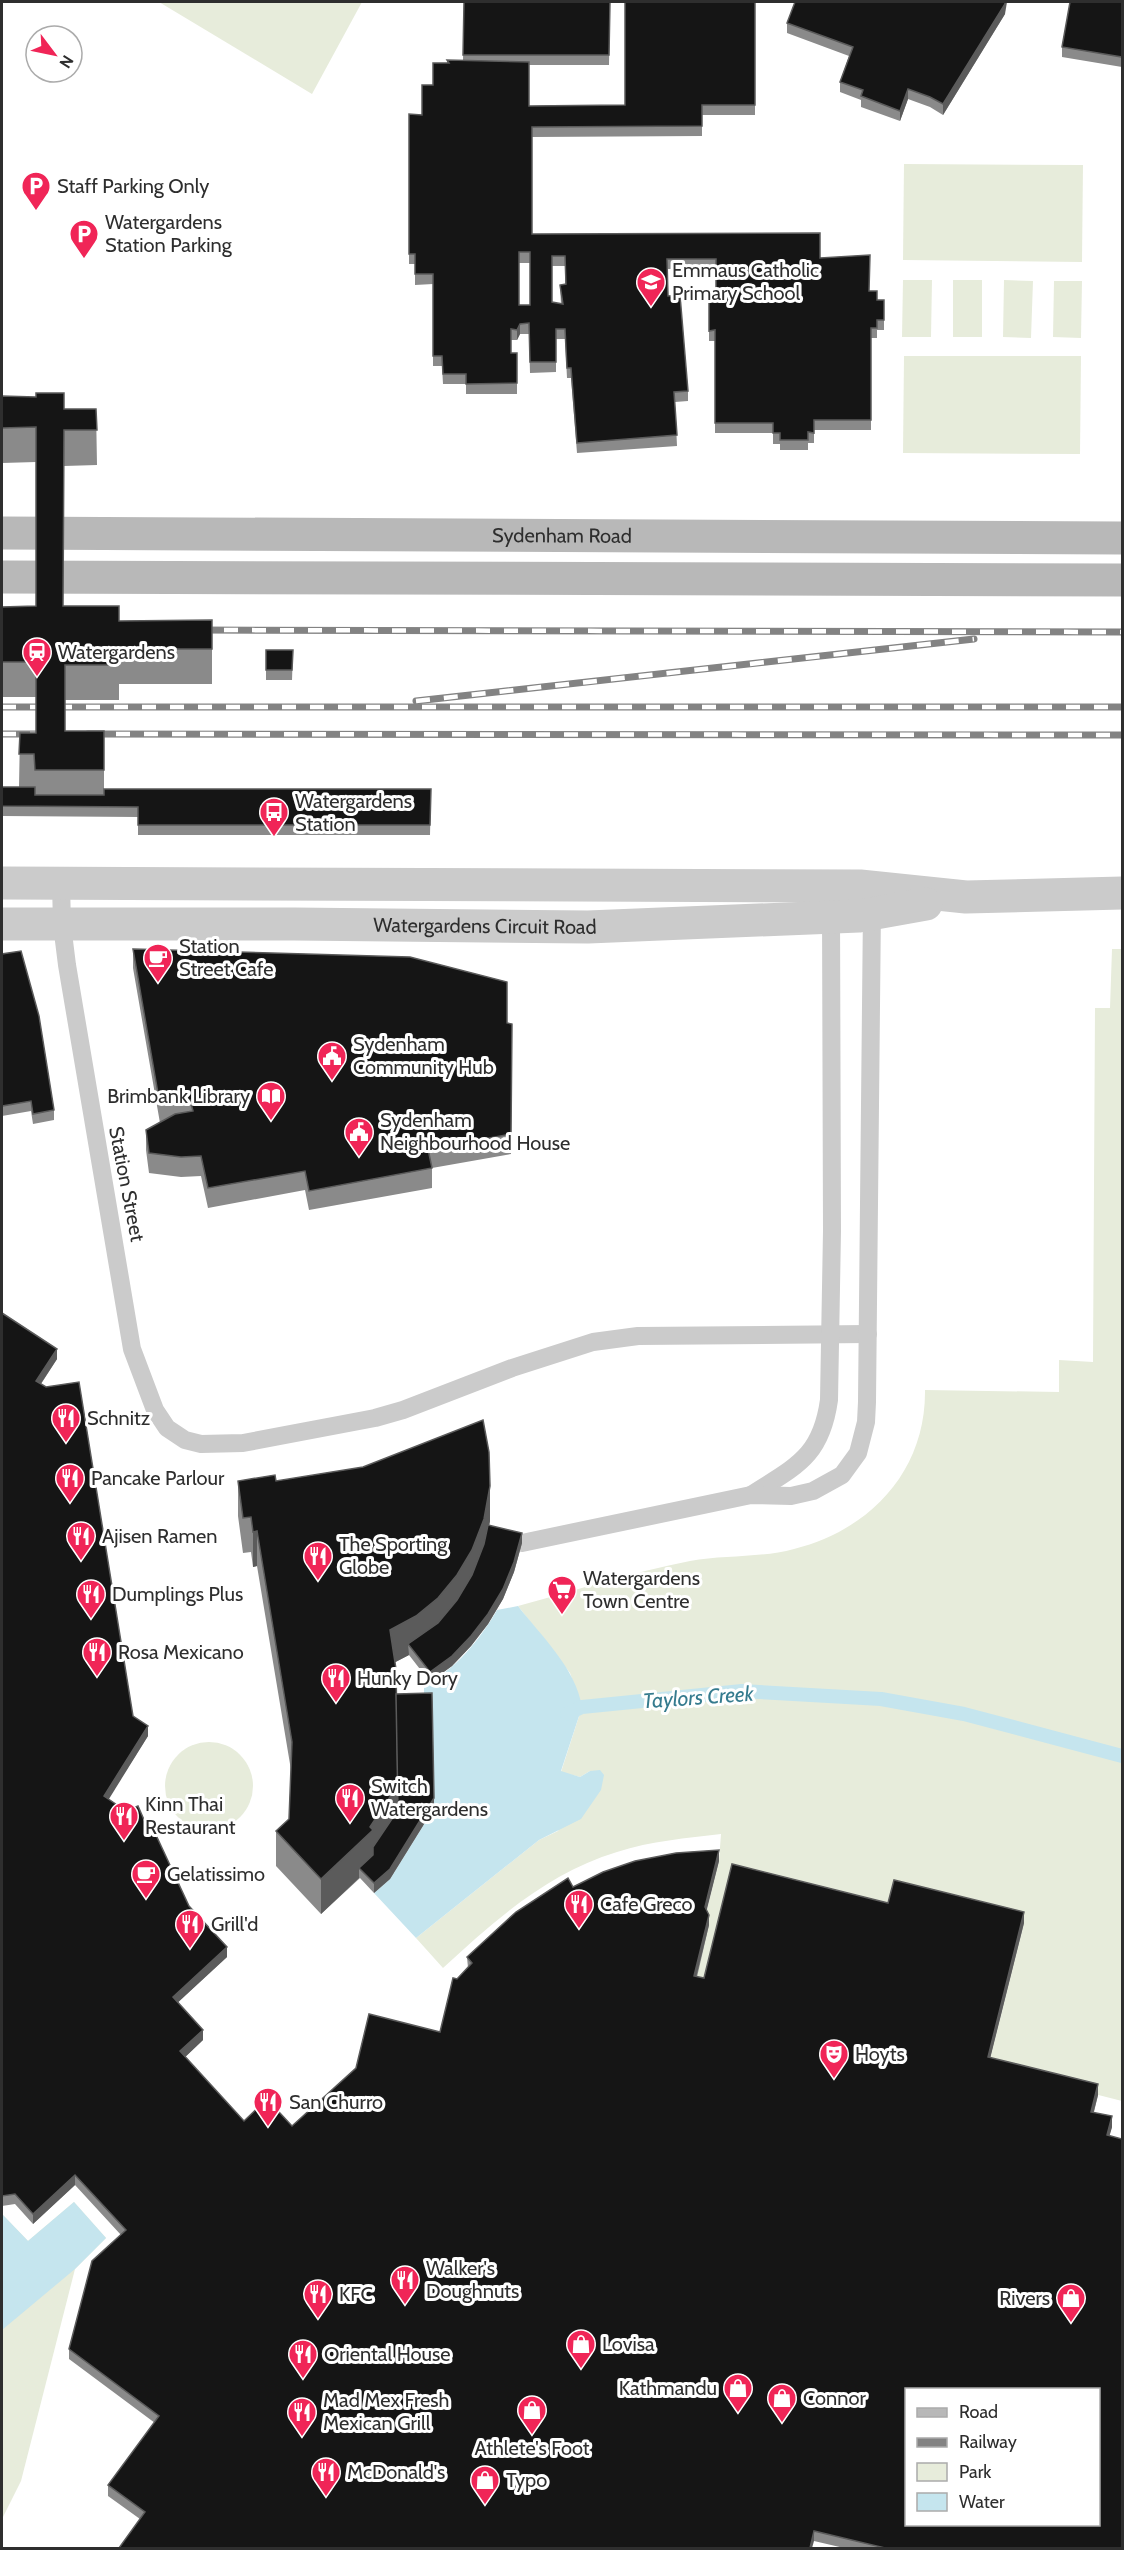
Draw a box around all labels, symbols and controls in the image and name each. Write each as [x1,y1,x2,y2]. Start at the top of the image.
north arrow [24,24,84,84]
text: N [55,52,77,72]
parking icon: Staff Parking Only [20,170,52,212]
place label: Staff Parking Only [57,174,209,198]
place label: Watergardens Station Parking [105,210,233,257]
parking icon: Watergardens Station Parking [68,218,100,260]
place label: Emmaus Catholic Primary School [672,258,819,305]
school or university icon: Emmaus Catholic Primary School [635,266,667,308]
street label: Sydenham Road [492,523,632,548]
station icon: Watergardens [21,636,53,678]
place label: Watergardens [58,640,175,664]
place label: Watergardens Station [295,789,412,836]
bus stop icon: Watergardens Station [258,796,290,838]
street label: Watergardens Circuit Road [373,913,597,939]
place label: Station Street Cafe [179,934,273,981]
cafe icon: Station Street Cafe [142,942,174,984]
place label: Sydenham Community Hub [353,1032,494,1079]
public building icon: Sydenham Community Hub [316,1040,348,1082]
library icon: Brimbank Library [255,1080,287,1122]
place label: Brimbank Library [107,1084,250,1108]
place label: Sydenham Neighbourhood House [380,1108,570,1155]
public building icon: Sydenham Neighbourhood House [343,1116,375,1158]
street label: Station Street [104,1124,150,1244]
restaurant icon: Schnitz [50,1402,82,1444]
place label: Schnitz [87,1406,150,1430]
restaurant icon: Pancake Parlour [54,1462,86,1504]
place label: Pancake Parlour [91,1466,225,1490]
restaurant icon: Ajisen Ramen [65,1520,97,1562]
place label: Ajisen Ramen [102,1524,218,1548]
place label: The Sporting Globe [339,1532,448,1579]
restaurant icon: The Sporting Globe [302,1540,334,1582]
place label: Watergardens Town Centre [583,1566,700,1613]
supermarket icon: Watergardens Town Centre [546,1574,578,1616]
restaurant icon: Dumplings Plus [75,1578,107,1620]
place label: Dumplings Plus [112,1582,243,1606]
restaurant icon: Rosa Mexicano [81,1636,113,1678]
place label: Rosa Mexicano [118,1640,244,1664]
restaurant icon: Hunky Dory [320,1662,352,1704]
place label: Hunky Dory [357,1666,458,1690]
water label: Taylors Creek [642,1681,755,1713]
place label: Switch Watergardens [371,1774,488,1821]
restaurant icon: Switch Watergardens [334,1782,366,1824]
place label: Kinn Thai Restaurant [145,1792,236,1839]
restaurant icon: Kinn Thai Restaurant [108,1800,140,1842]
cafe icon: Gelatissimo [130,1858,162,1900]
place label: Gelatissimo [167,1862,265,1886]
restaurant icon: Cafe Greco [563,1888,595,1930]
place label: Cafe Greco [600,1892,693,1916]
restaurant icon: Grill'd [174,1908,206,1950]
place label: Grill'd [211,1912,258,1936]
theatre icon: Hoyts [818,2038,850,2080]
place label: Hoyts [855,2042,905,2066]
restaurant icon: San Churro [252,2086,284,2128]
place label: San Churro [289,2090,383,2114]
place label: Walker's Doughnuts [426,2256,519,2303]
restaurant icon: Walker's Doughnuts [389,2264,421,2306]
restaurant icon: KFC [302,2278,334,2320]
place label: KFC [339,2282,373,2306]
shop icon: Rivers [1055,2282,1087,2324]
place label: Rivers [999,2286,1050,2310]
shop icon: Lovisa [565,2328,597,2370]
place label: Lovisa [602,2332,655,2356]
restaurant icon: Oriental House [287,2338,319,2380]
place label: Oriental House [324,2342,450,2366]
shop icon: Kathmandu [722,2372,754,2414]
place label: Kathmandu [619,2376,717,2400]
shop icon: Connor [766,2382,798,2424]
place label: Connor [803,2386,866,2410]
place label: Mad Mex Fresh Mexican Grill [323,2388,449,2435]
legend [905,2388,1100,2526]
shop icon: Athlete's Foot [516,2394,548,2436]
restaurant icon: Mad Mex Fresh Mexican Grill [286,2396,318,2438]
text: Road [959,2401,998,2423]
text: Railway [959,2431,1017,2453]
place label: Athlete's Foot [475,2436,590,2460]
restaurant icon: McDonald's [310,2456,342,2498]
place label: McDonald's [347,2460,445,2484]
text: Park [959,2461,992,2483]
shop icon: Typo [469,2464,501,2506]
place label: Typo [506,2468,547,2492]
text: Water [959,2491,1005,2513]

